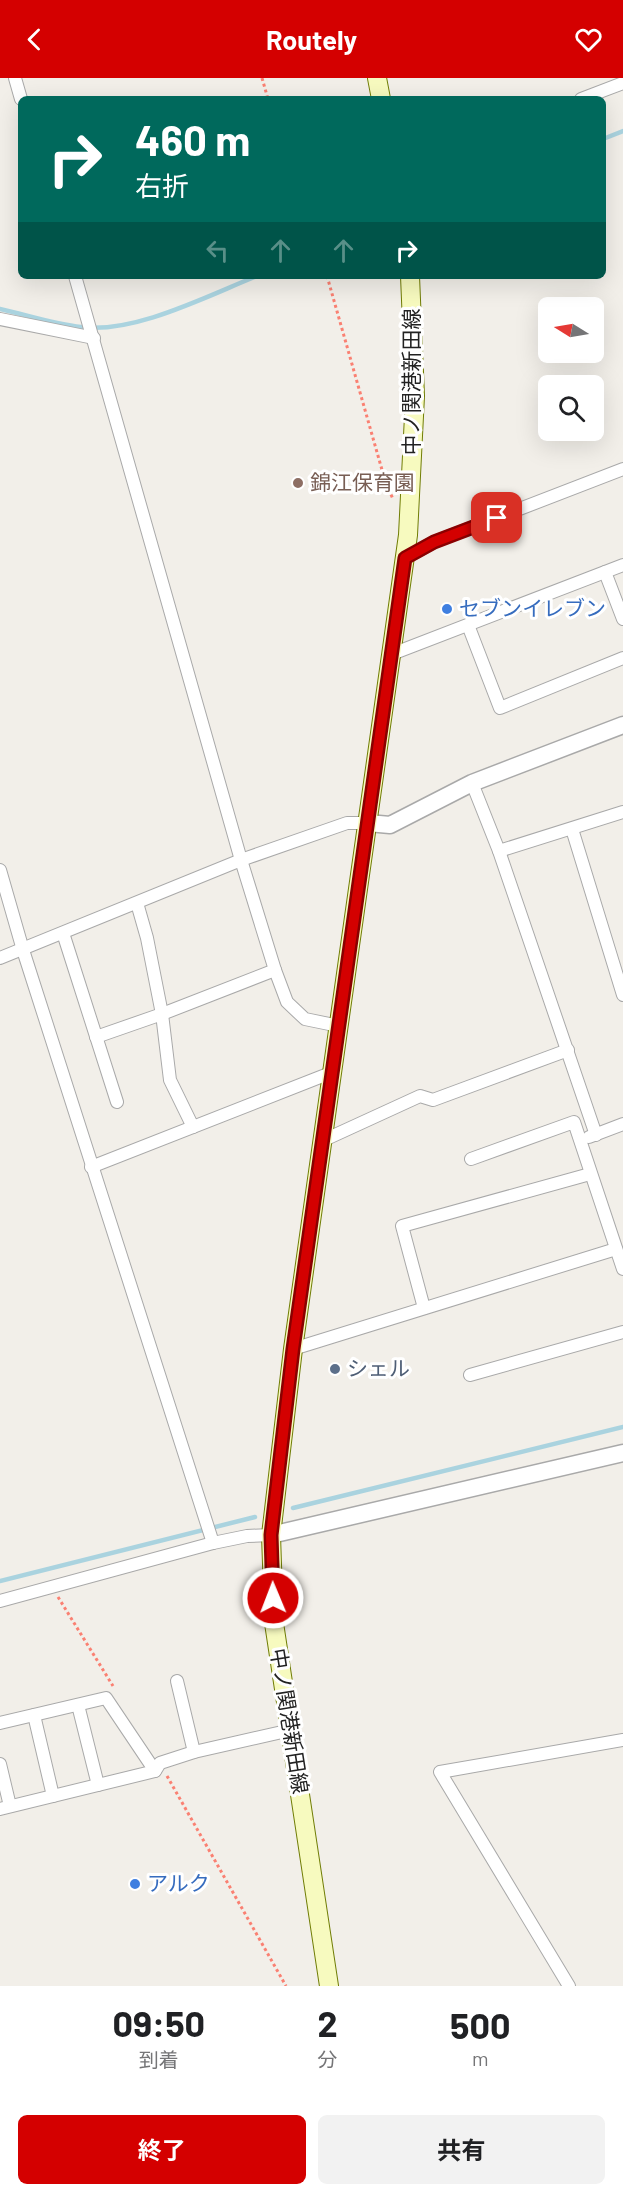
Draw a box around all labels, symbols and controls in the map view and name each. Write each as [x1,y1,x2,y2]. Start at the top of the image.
icon: back [18,23,51,56]
text: Routely [266,23,357,55]
icon: heart [572,23,605,56]
text: 460 m [135,114,250,164]
icon: right [36,120,114,198]
text: 右折 [135,169,189,201]
icon: left [201,234,234,267]
icon: ahead [264,234,297,267]
icon: ahead [327,234,360,267]
icon: right [390,234,423,267]
north arrow [538,297,604,363]
map controls [538,297,604,441]
street label: 中ノ関港新田線 [398,309,423,456]
button: search [538,375,604,441]
place label: 錦江保育園 [310,469,415,494]
marker: 錦江保育園 [291,476,305,490]
pin [471,492,522,543]
icon: arrive [480,501,513,534]
place label: セブンイレブン [459,595,606,620]
marker: セブンイレブン [440,602,454,616]
place label: シェル [347,1355,410,1380]
marker: シェル [328,1362,342,1376]
position arrow [241,1566,305,1630]
street label: 中ノ関港新田線 [267,1646,314,1795]
place label: アルク [147,1870,210,1895]
marker: アルク [128,1877,142,1891]
text: 09:50 [112,2001,205,2044]
text: 2 [318,2001,338,2044]
text: 500 [450,2003,511,2046]
text: m [472,2046,489,2070]
text: 到着 [139,2047,179,2071]
text: 分 [318,2047,338,2071]
button: 終了 [18,2115,306,2184]
button: 共有 [318,2115,605,2184]

